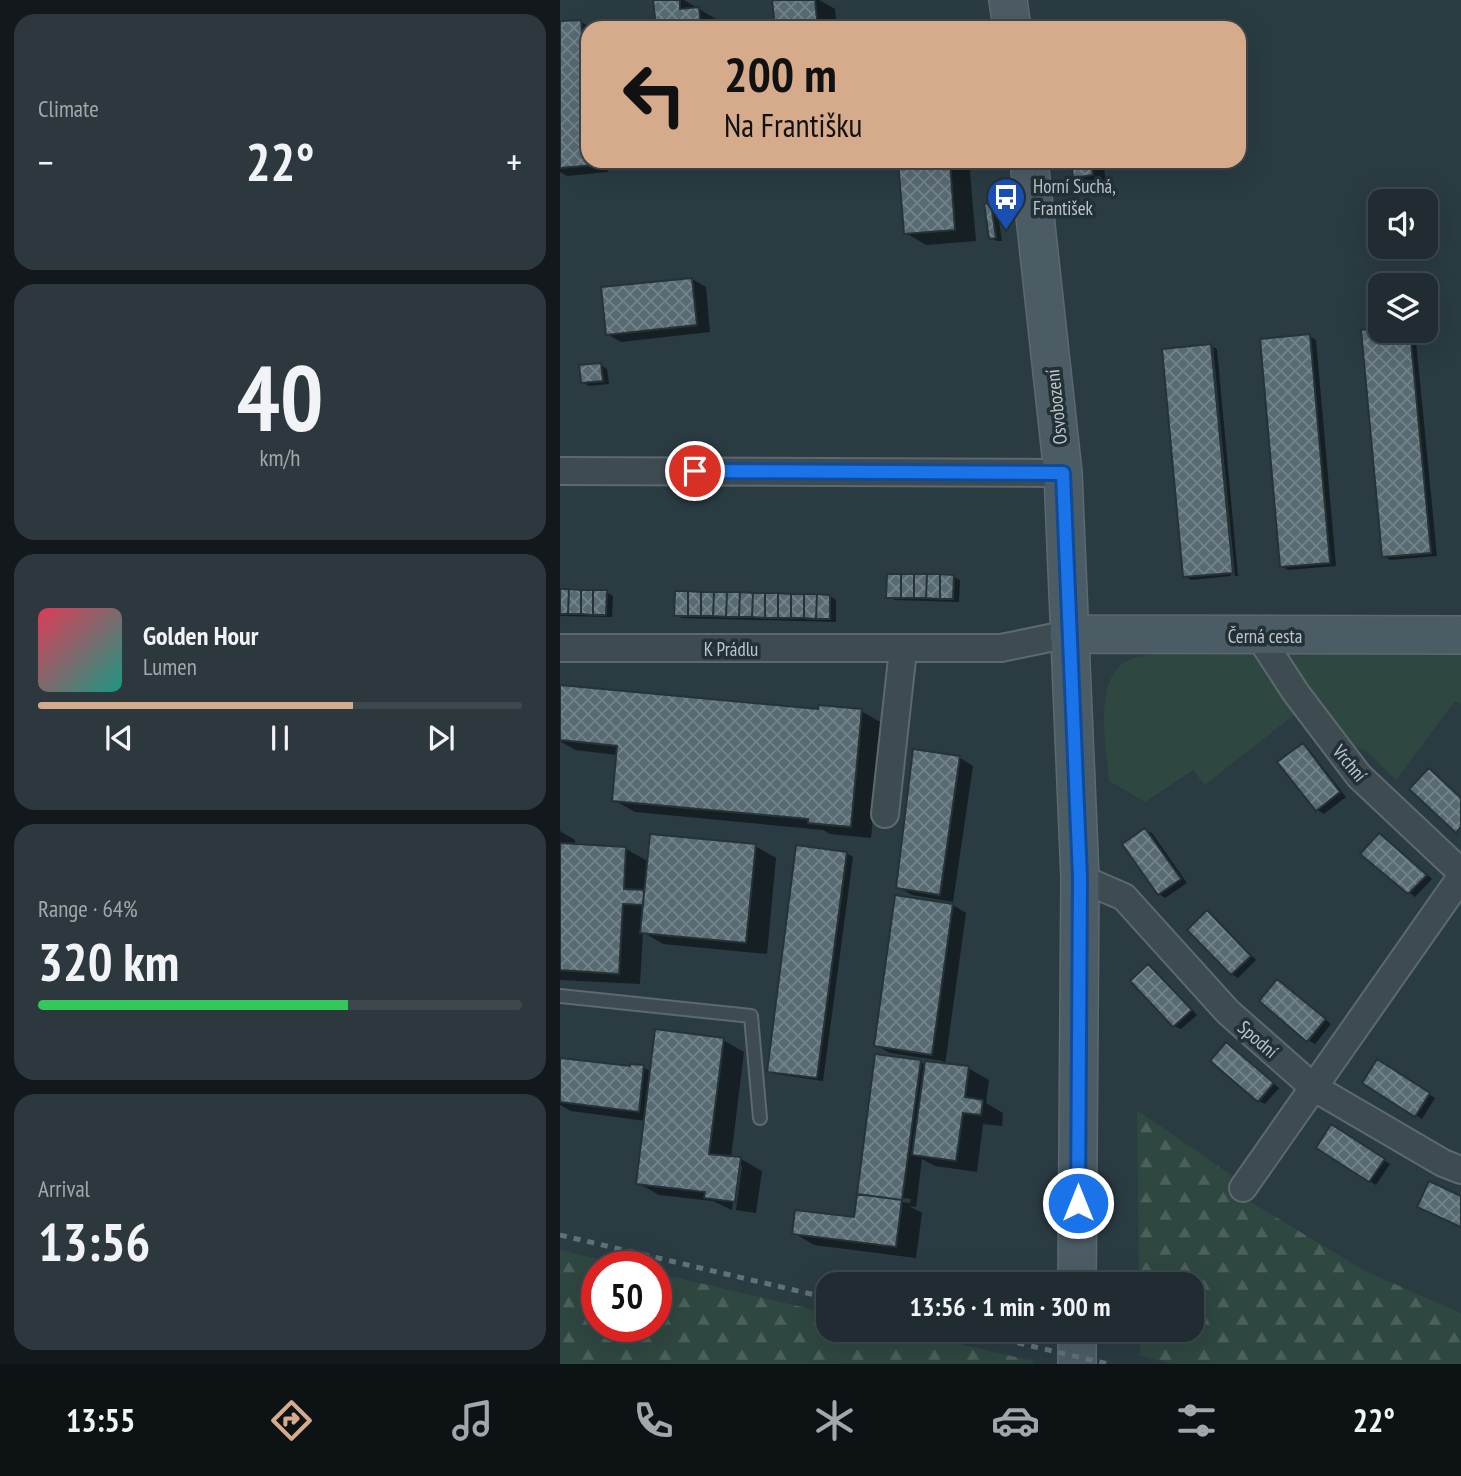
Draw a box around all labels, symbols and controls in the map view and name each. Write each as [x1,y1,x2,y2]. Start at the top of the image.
text: 200 m [724,42,837,106]
icon: left [609,49,700,140]
text: Climate [38,94,99,123]
text: Na Františku [724,104,863,146]
text: 22° [246,128,314,195]
text: − [38,137,54,186]
text: + [506,137,522,186]
place label: Horní Suchá, František [1033,174,1116,220]
bus stop icon: Horní Suchá, František [985,176,1027,231]
map controls [1368,189,1438,343]
button: sound [1368,189,1438,259]
button: layers [1368,273,1438,343]
text: 40 [237,338,324,456]
street label: Osvobození [1040,368,1072,446]
pin [665,441,725,501]
text: km/h [260,443,300,472]
icon: arrive [676,452,714,490]
text: Golden Hour [143,619,258,652]
street label: Černá cesta [1228,624,1302,648]
street label: K Prádlu [704,637,758,661]
text: Lumen [143,652,197,681]
icon: previous [100,719,138,757]
icon: pause [261,719,299,757]
icon: next [422,719,460,757]
street label: Vrchní [1327,739,1372,786]
text: Range · 64% [38,894,138,923]
text: 320 km [38,928,179,995]
street label: Spodní [1233,1015,1283,1063]
position arrow [1041,1166,1115,1240]
text: Arrival [38,1174,90,1203]
text: 13:56 [38,1208,150,1275]
speed limit sign: 50 [581,1251,672,1342]
text: 13:56 · 1 min · 300 m [910,1290,1110,1323]
icon: directions [267,1396,316,1445]
icon: music [448,1396,497,1445]
icon: phone [629,1396,678,1445]
icon: climate [810,1396,859,1445]
icon: car [991,1396,1040,1445]
icon: filters [1172,1396,1221,1445]
text: 13:55 [66,1399,135,1441]
text: 22° [1353,1399,1395,1441]

